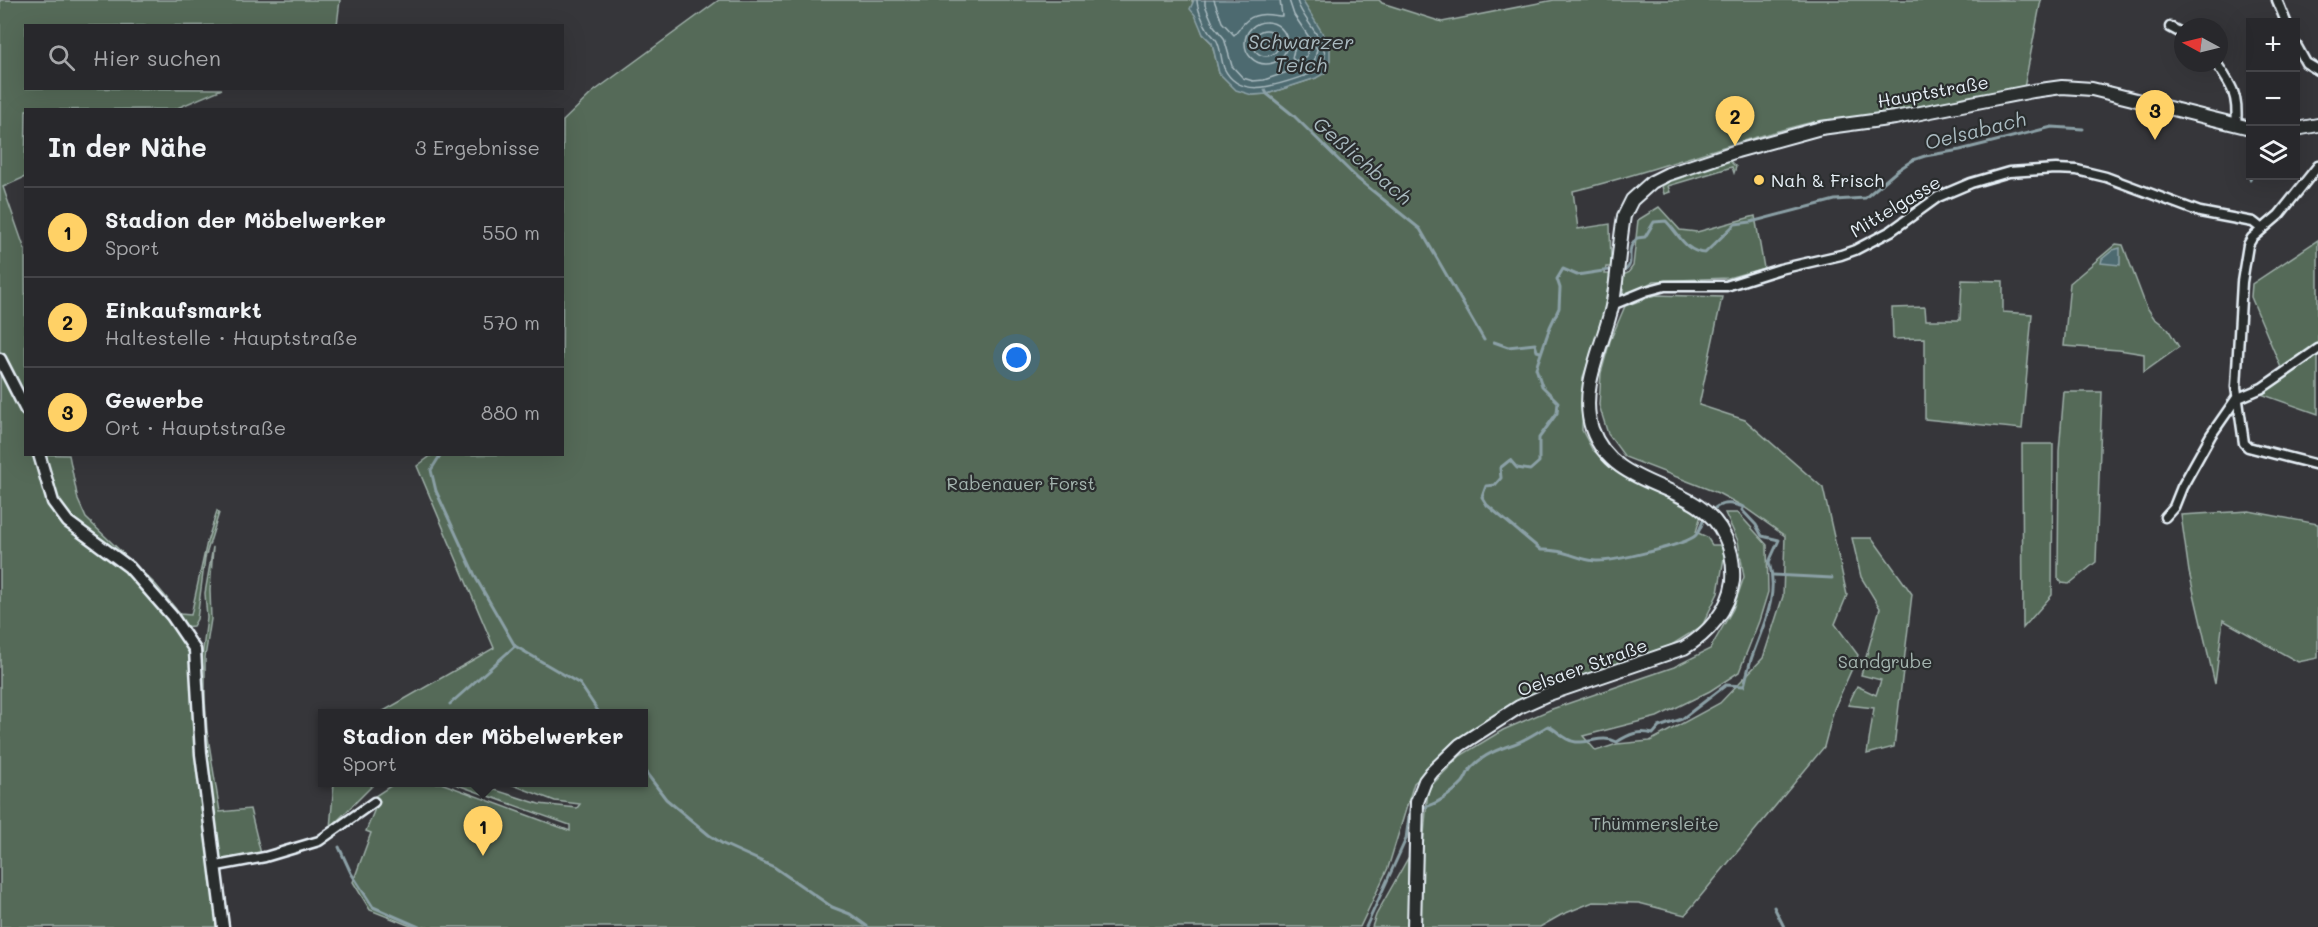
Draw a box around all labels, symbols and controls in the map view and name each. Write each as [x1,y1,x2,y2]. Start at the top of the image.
north arrow [2174,18,2228,72]
map controls [2246,18,2300,180]
button: + [2246,18,2300,72]
search box [24,24,564,90]
water label: Schwarzer Teich [1248,28,1354,77]
icon: search [45,41,78,74]
text: Hier suchen [93,43,221,72]
street label: Hauptstraße [1876,69,1990,113]
button: − [2246,72,2300,126]
pin: 3 [2136,90,2174,140]
pin: 2 [1716,96,1754,146]
water label: Oelsabach [1922,105,2028,155]
water label: Geßlichbach [1308,110,1418,210]
button: layers [2246,126,2300,180]
text: In der Nähe [48,130,207,164]
text: 3 Ergebnisse [415,134,540,160]
place label: Nah & Frisch [1771,168,1884,192]
street label: Mittelgasse [1845,170,1945,242]
marker: Nah & Frisch [1752,173,1766,187]
text: Stadion der Möbelwerker [105,205,386,234]
text: 1 [63,219,72,245]
text: 550 m [482,219,540,245]
text: Sport [105,234,159,260]
text: Einkaufsmarkt [105,295,262,324]
text: 2 [62,309,73,335]
text: 570 m [483,309,540,335]
text: Haltestelle · Hauptstraße [105,324,358,350]
your location [1002,343,1031,372]
text: Gewerbe [105,385,204,414]
text: 3 [62,399,74,425]
text: 880 m [481,399,540,425]
text: Ort · Hauptstraße [105,414,286,440]
park label: Rabenauer Forst [947,471,1095,495]
street label: Oelsaer Straße [1514,632,1650,702]
park label: Sandgrube [1838,649,1932,673]
popup [318,709,648,787]
text: Stadion der Möbelwerker [343,721,623,750]
text: Sport [343,750,397,776]
pin: 1 [464,806,502,856]
park label: Thümmersleite [1591,811,1719,835]

